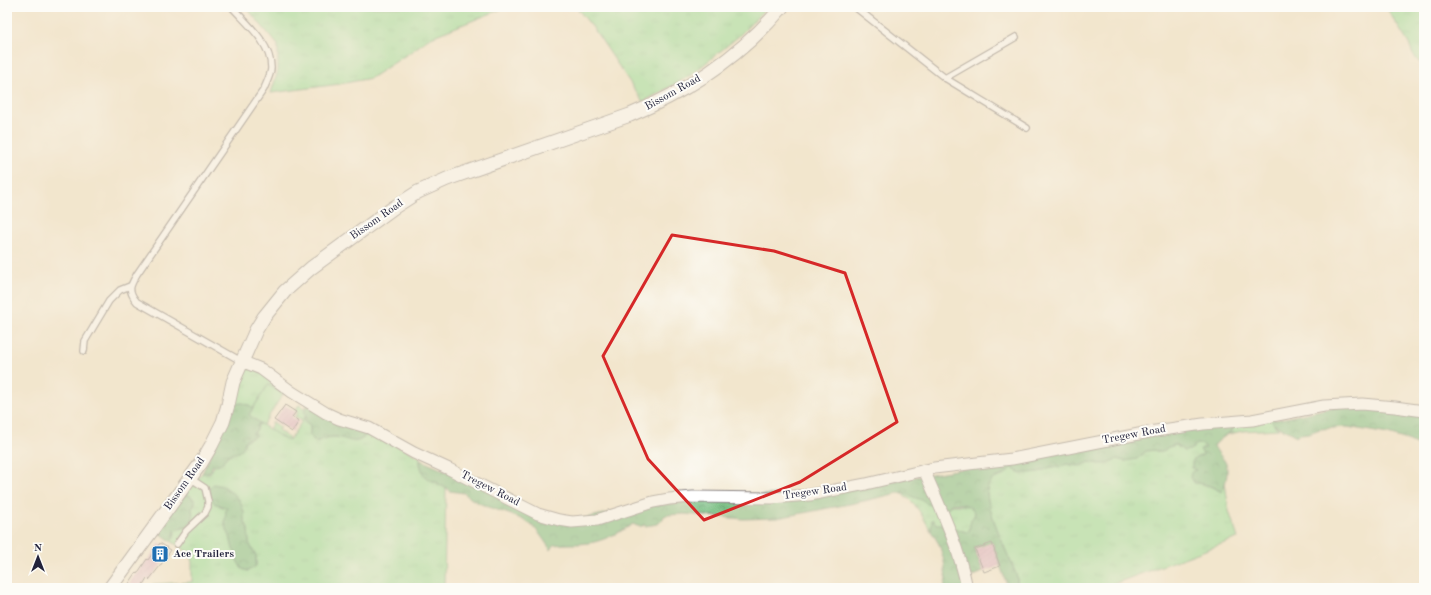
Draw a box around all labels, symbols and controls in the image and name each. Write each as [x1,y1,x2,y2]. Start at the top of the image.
street label: Bissom Road [643,73,703,113]
street label: Bissom Road [348,198,406,242]
street label: Tregew Road [1101,423,1167,447]
street label: Bissom Road [163,455,207,513]
street label: Tregew Road [459,469,521,509]
street label: Tregew Road [782,482,848,502]
north arrow [18,537,58,577]
text: N [34,543,43,554]
building icon: Ace Trailers [150,544,170,564]
place label: Ace Trailers [173,549,234,560]

